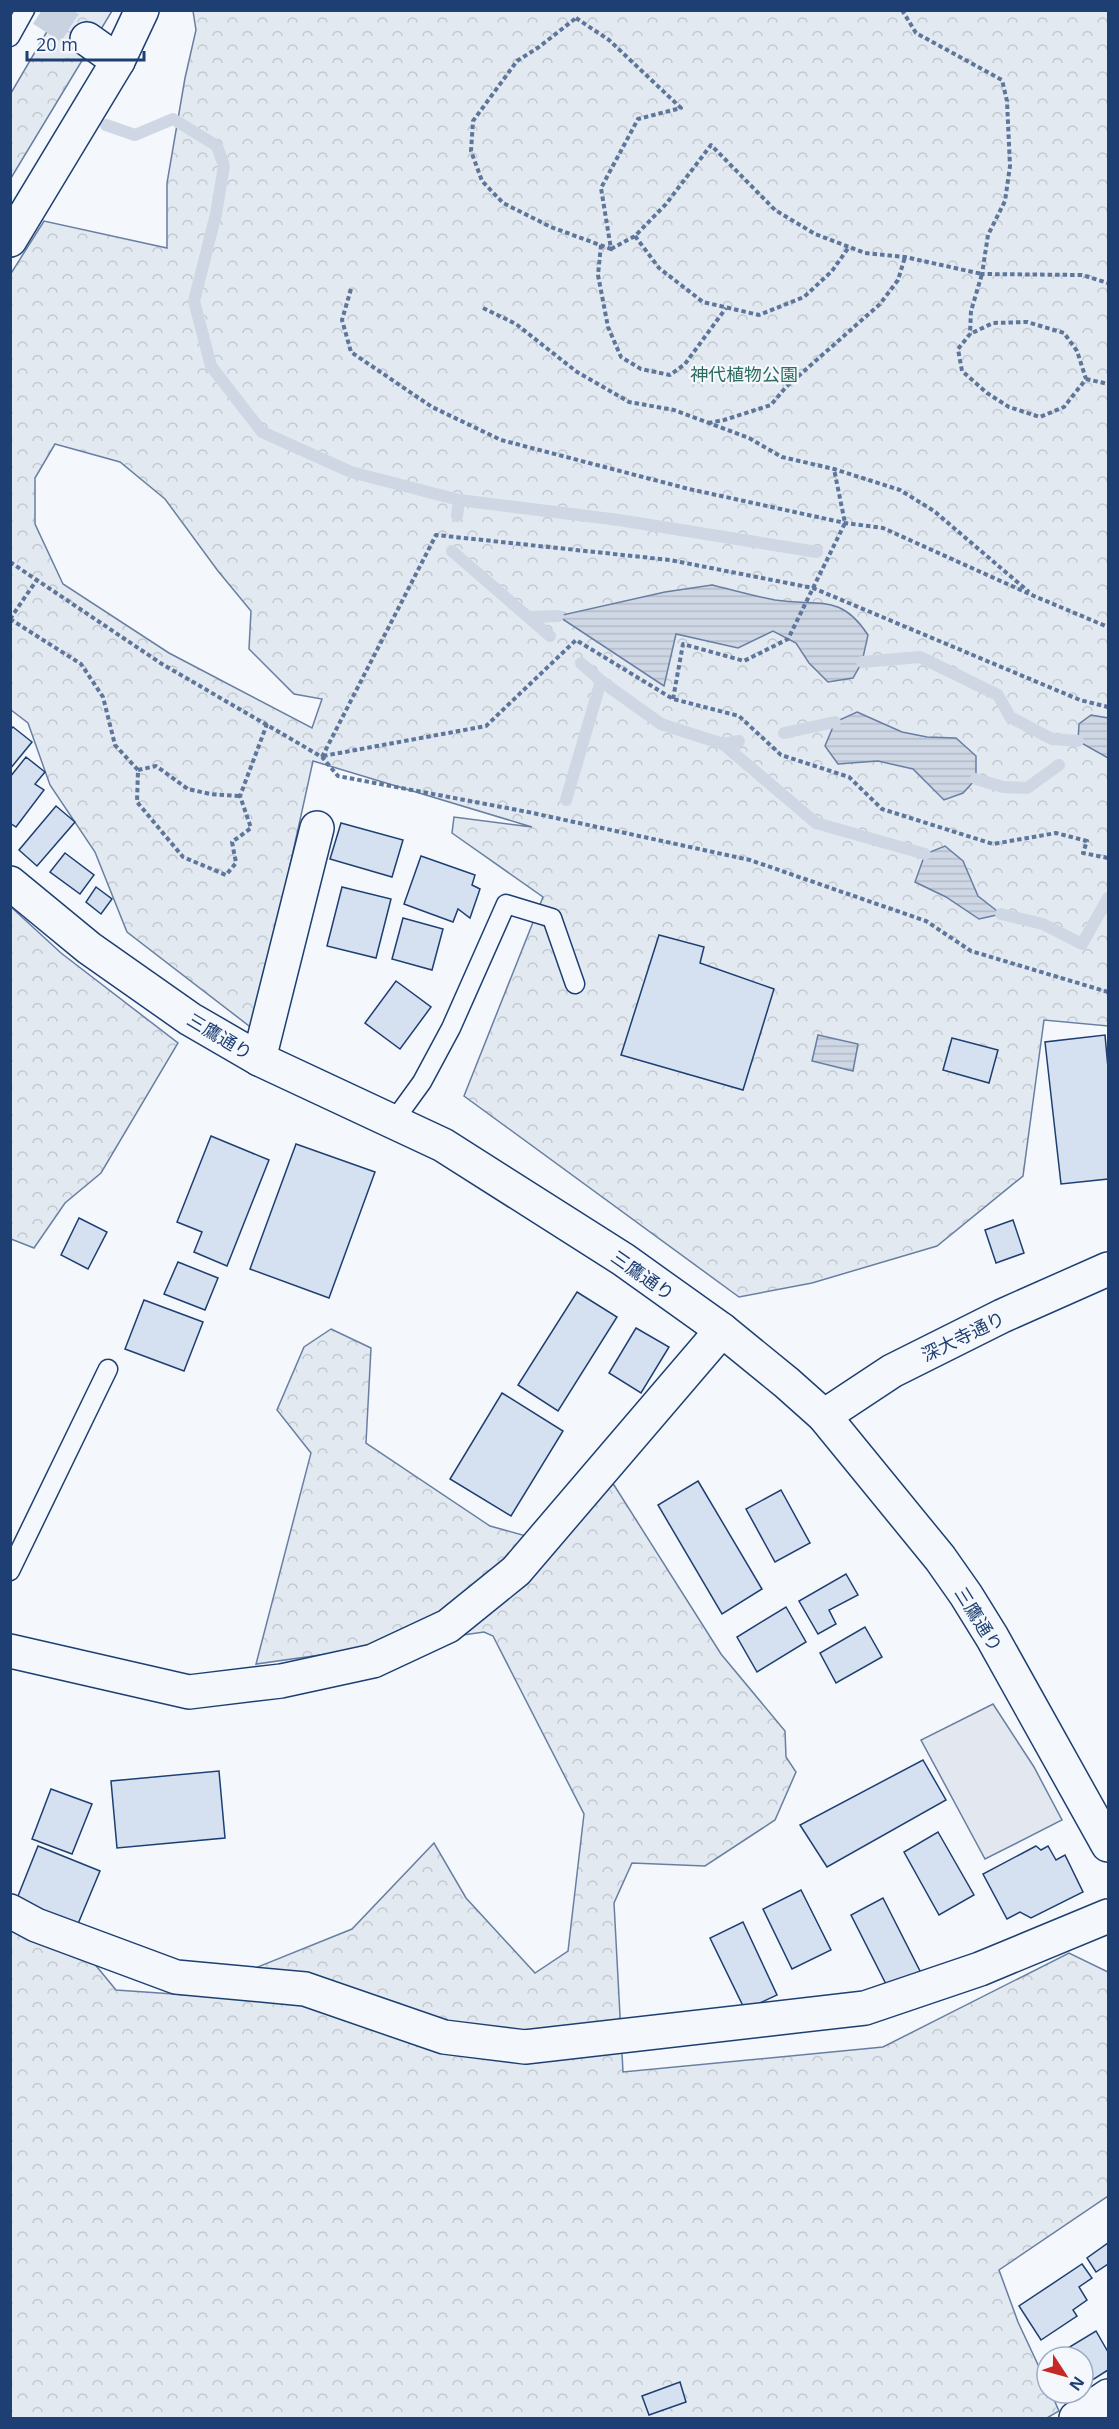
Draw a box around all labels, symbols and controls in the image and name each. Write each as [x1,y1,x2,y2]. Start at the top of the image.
scale bar [27,24,144,62]
text: 20 m [36,32,78,56]
park label: 神代植物公園 [690,362,798,386]
street label: 三鷹通り [183,1007,257,1065]
street label: 三鷹通り [607,1245,679,1305]
street label: 深大寺通り [917,1305,1009,1367]
street label: 三鷹通り [950,1582,1008,1656]
north arrow [1035,2345,1095,2405]
text: N [1064,2372,1090,2396]

